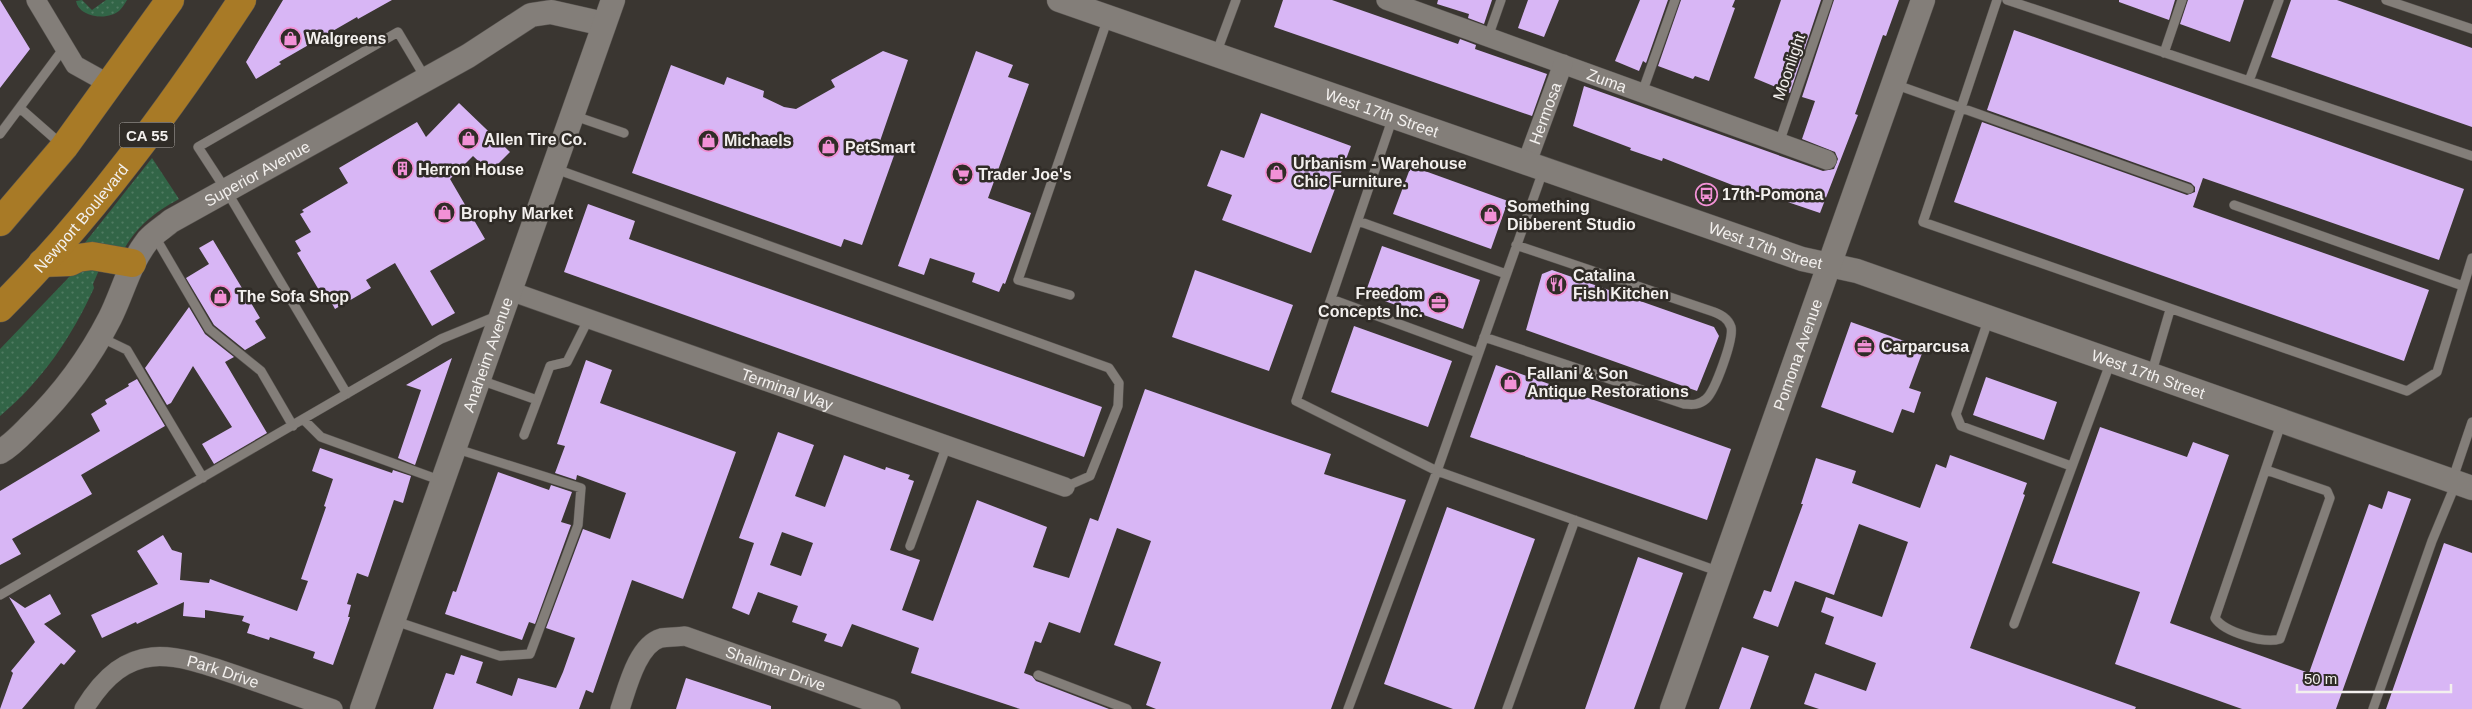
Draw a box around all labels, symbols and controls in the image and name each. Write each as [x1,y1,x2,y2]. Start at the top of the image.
shop icon: Walgreens [278,26,302,50]
place label: Walgreens [306,30,386,47]
street label: Moonlight [1770,31,1809,103]
street label: Zuma [1585,65,1629,95]
street label: Hermosa [1526,80,1564,147]
street label: West 17th Street [1323,85,1441,140]
road number: CA 55 [120,122,174,148]
shop icon: Allen Tire Co. [456,127,480,151]
shop icon: Michaels [696,128,720,152]
place label: Allen Tire Co. [484,131,587,148]
place label: Michaels [724,132,792,149]
shop icon: PetSmart [817,135,841,159]
street label: Superior Avenue [201,137,313,209]
place label: PetSmart [845,139,916,156]
place label: Urbanism - Warehouse Chic Furniture. [1293,155,1467,190]
building icon: Herron House [390,157,414,181]
shop icon: Urbanism - Warehouse Chic Furniture. [1265,160,1289,184]
street label: Newport Boulevard [30,161,131,276]
place label: Herron House [418,161,524,178]
supermarket icon: Trader Joe's [950,162,974,186]
place label: Trader Joe's [978,166,1072,183]
bus stop icon: 17th-Pomona [1694,182,1718,206]
place label: 17th-Pomona [1722,186,1823,203]
place label: Something Dibberent Studio [1507,198,1636,233]
shop icon: Brophy Market [433,201,457,225]
shop icon: Something Dibberent Studio [1479,203,1503,227]
place label: Brophy Market [461,205,574,222]
street label: West 17th Street [1706,219,1825,272]
place label: Catalina Fish Kitchen [1573,267,1669,302]
restaurant icon: Catalina Fish Kitchen [1545,272,1569,296]
shop icon: The Sofa Shop [209,284,233,308]
place label: Freedom Concepts Inc. [1318,285,1423,320]
place label: The Sofa Shop [237,288,349,305]
office icon: Freedom Concepts Inc. [1427,290,1451,314]
street label: Anaheim Avenue [459,295,516,414]
street label: Pomona Avenue [1770,296,1825,413]
office icon: Carparcusa [1853,334,1877,358]
place label: Carparcusa [1881,338,1969,355]
street label: West 17th Street [2089,346,2208,402]
street label: Terminal Way [739,365,835,413]
place label: Fallani & Son Antique Restorations [1527,365,1689,400]
shop icon: Fallani & Son Antique Restorations [1499,370,1523,394]
street label: Shalimar Drive [723,643,828,694]
street label: Park Drive [185,652,262,691]
scale bar [2297,662,2451,694]
text: 50 m [2304,670,2337,687]

